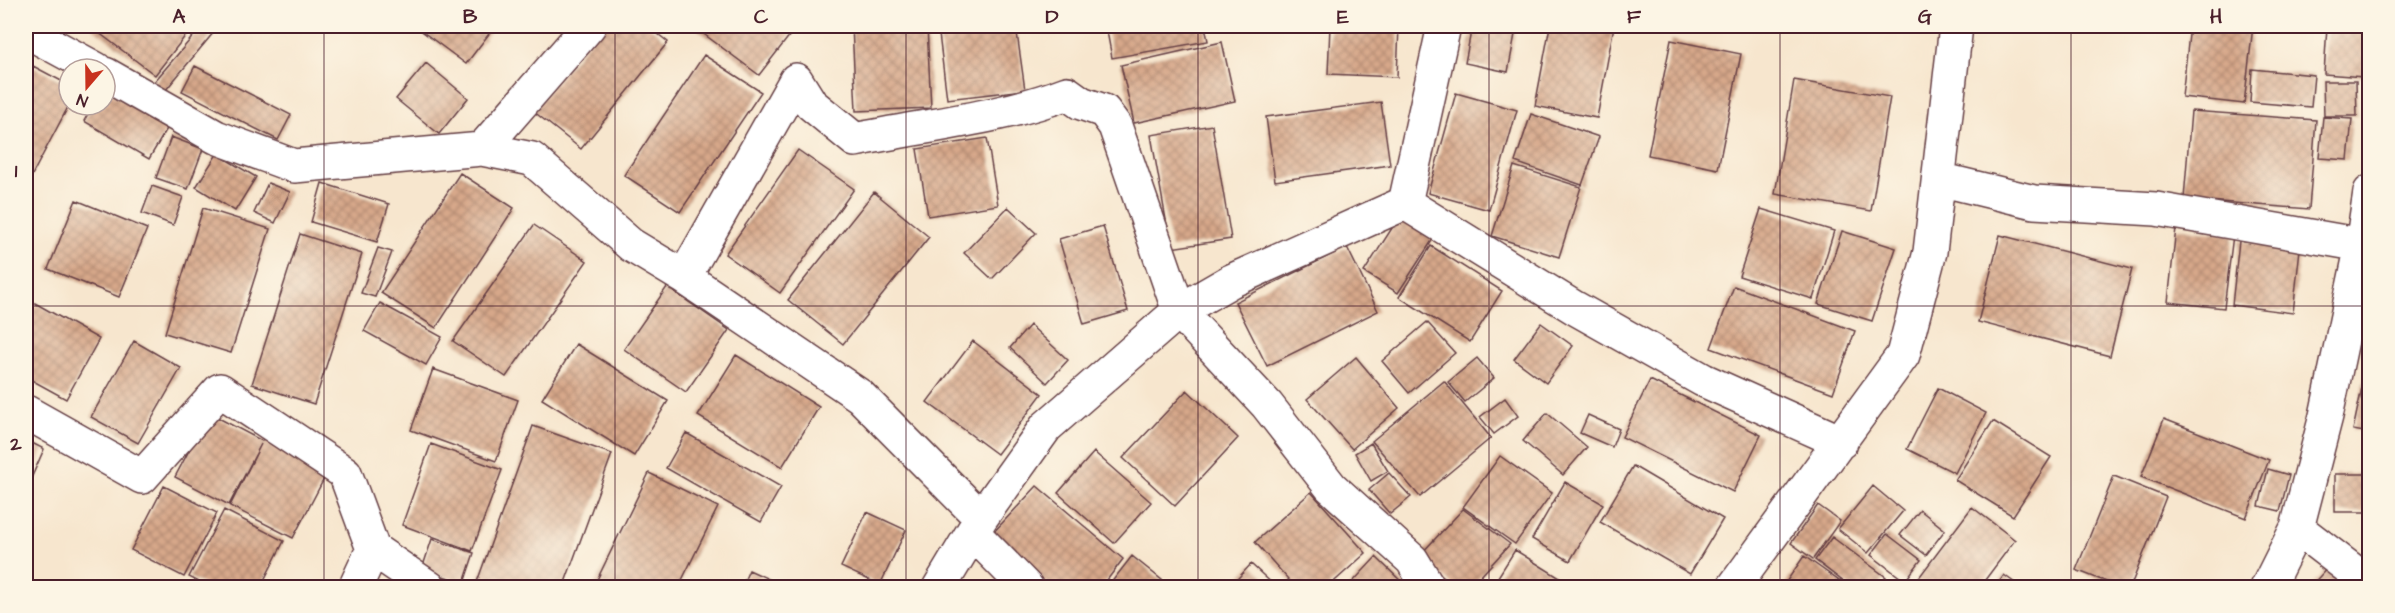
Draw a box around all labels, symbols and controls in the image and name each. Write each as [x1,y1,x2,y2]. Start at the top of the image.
text: A [173,3,186,31]
text: B [463,3,478,31]
text: C [754,3,769,31]
text: D [1046,3,1059,31]
text: E [1337,3,1349,31]
text: F [1627,3,1642,31]
text: G [1918,3,1932,31]
text: H [2210,3,2222,31]
north arrow [57,57,117,117]
text: N [74,88,91,112]
text: 1 [15,157,18,185]
text: 2 [9,430,22,458]

